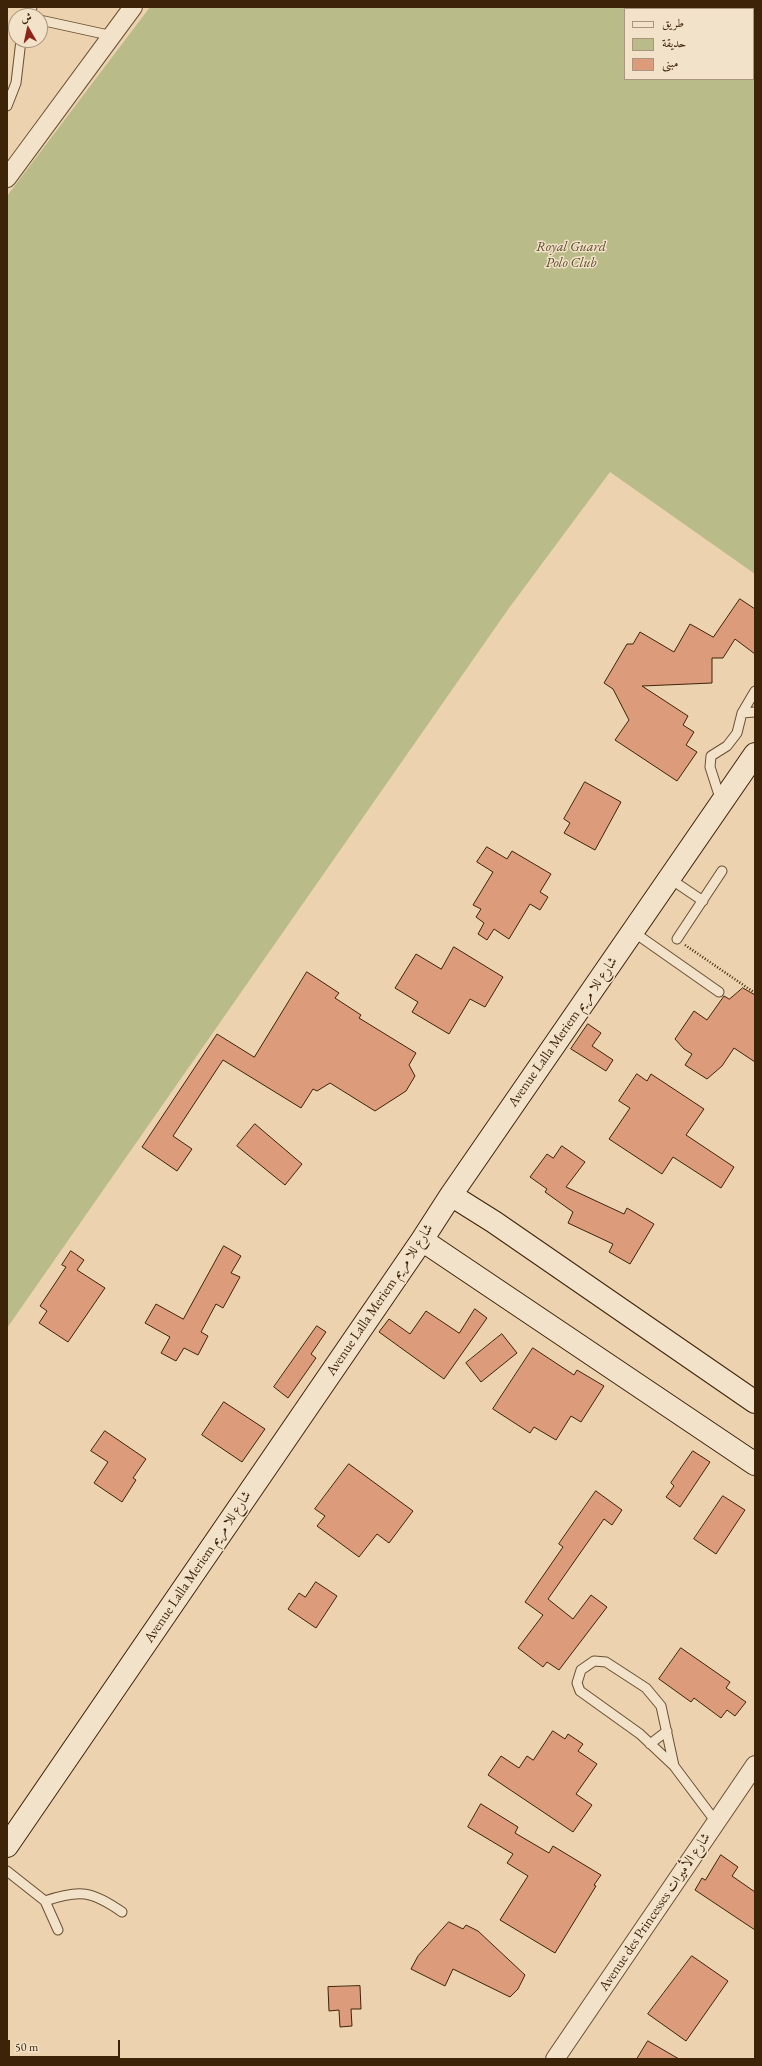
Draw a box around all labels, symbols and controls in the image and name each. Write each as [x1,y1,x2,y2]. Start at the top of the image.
north arrow [8,8,48,48]
legend [624,8,754,80]
text: ش [20,9,33,25]
text: طريق [662,15,684,31]
text: حديقة [662,35,686,51]
text: مبنى [662,55,678,71]
park label: Royal Guard Polo Club [536,239,606,272]
street label: Avenue Lalla Meriem شارع للا مريم [505,954,621,1110]
street label: Avenue Lalla Meriem شارع للا مريم [323,1221,437,1379]
street label: Avenue Lalla Meriem شارع للا مريم [141,1488,255,1646]
street label: Avenue des Princesses شارع الأميرات [596,1830,714,1994]
scale bar [10,2032,122,2058]
text: 50 m [15,2039,38,2055]

